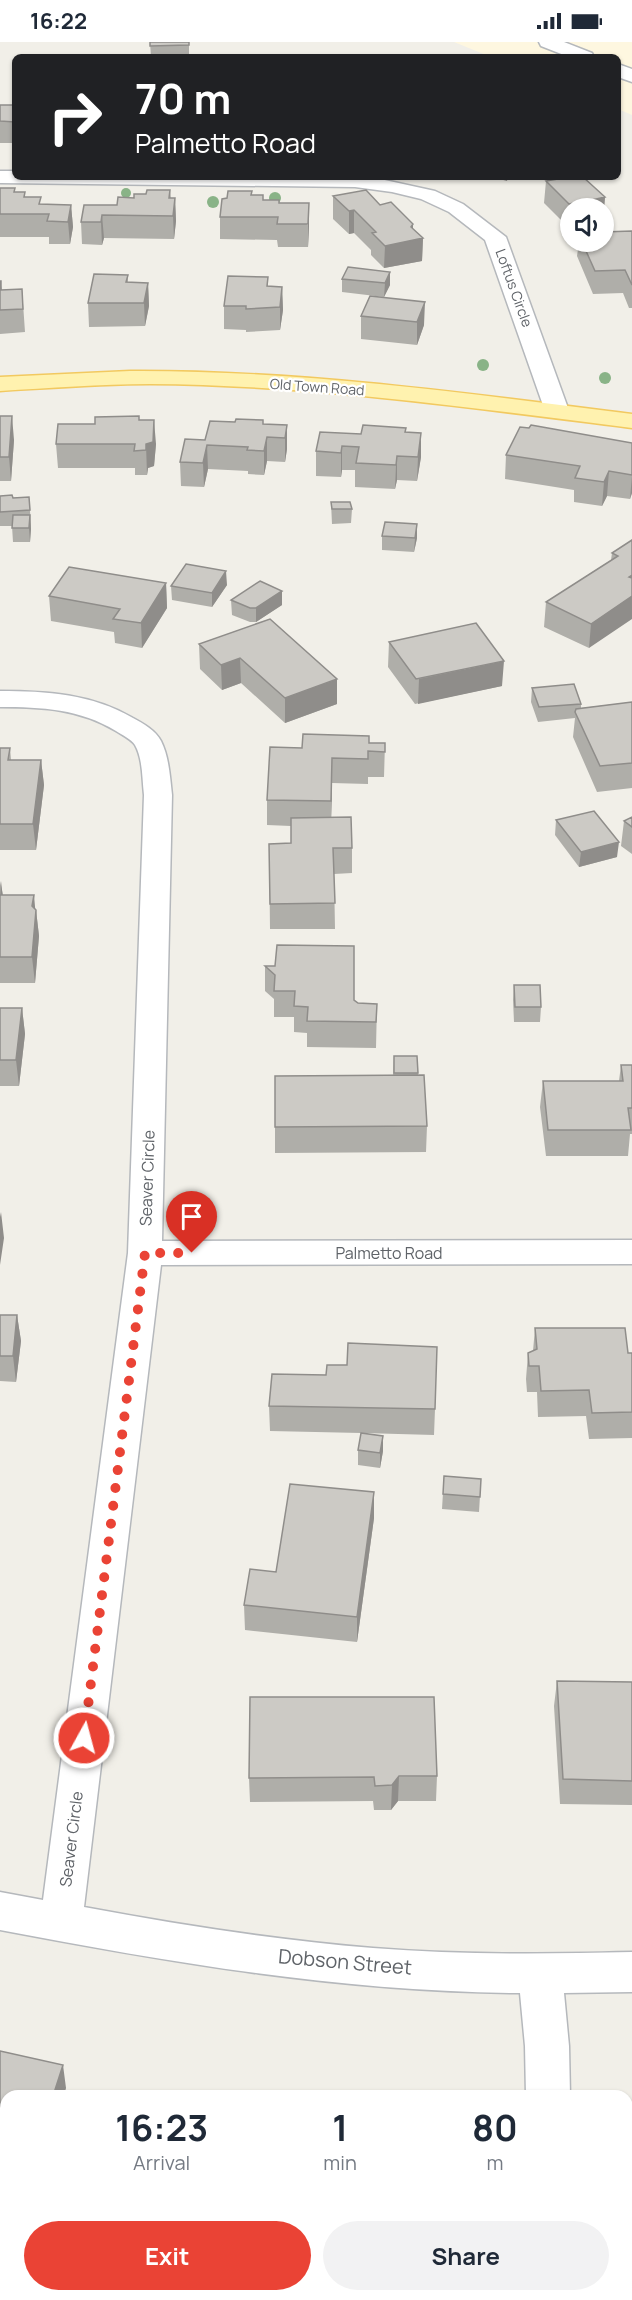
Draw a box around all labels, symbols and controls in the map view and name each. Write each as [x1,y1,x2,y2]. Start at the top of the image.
text: 16:22 [30,6,87,36]
text: 70 m [135,69,231,127]
icon: right [36,78,114,156]
text: Palmetto Road [135,124,316,161]
map controls [560,198,614,252]
button: sound [560,198,614,252]
street label: Loftus Circle [492,246,537,329]
street label: Old Town Road [269,374,365,399]
street label: Seaver Circle [134,1130,160,1226]
pin [166,1191,217,1253]
icon: arrive [175,1200,208,1233]
street label: Palmetto Road [335,1242,443,1264]
position arrow [52,1706,116,1770]
street label: Seaver Circle [54,1790,88,1888]
street label: Dobson Street [277,1942,413,1981]
text: 16:23 [115,2103,208,2152]
text: 1 [332,2103,348,2152]
text: 80 [472,2103,518,2152]
text: Arrival [133,2149,190,2176]
text: min [323,2149,357,2176]
text: m [486,2149,503,2176]
button: Exit [24,2221,311,2290]
button: Share [323,2221,609,2290]

